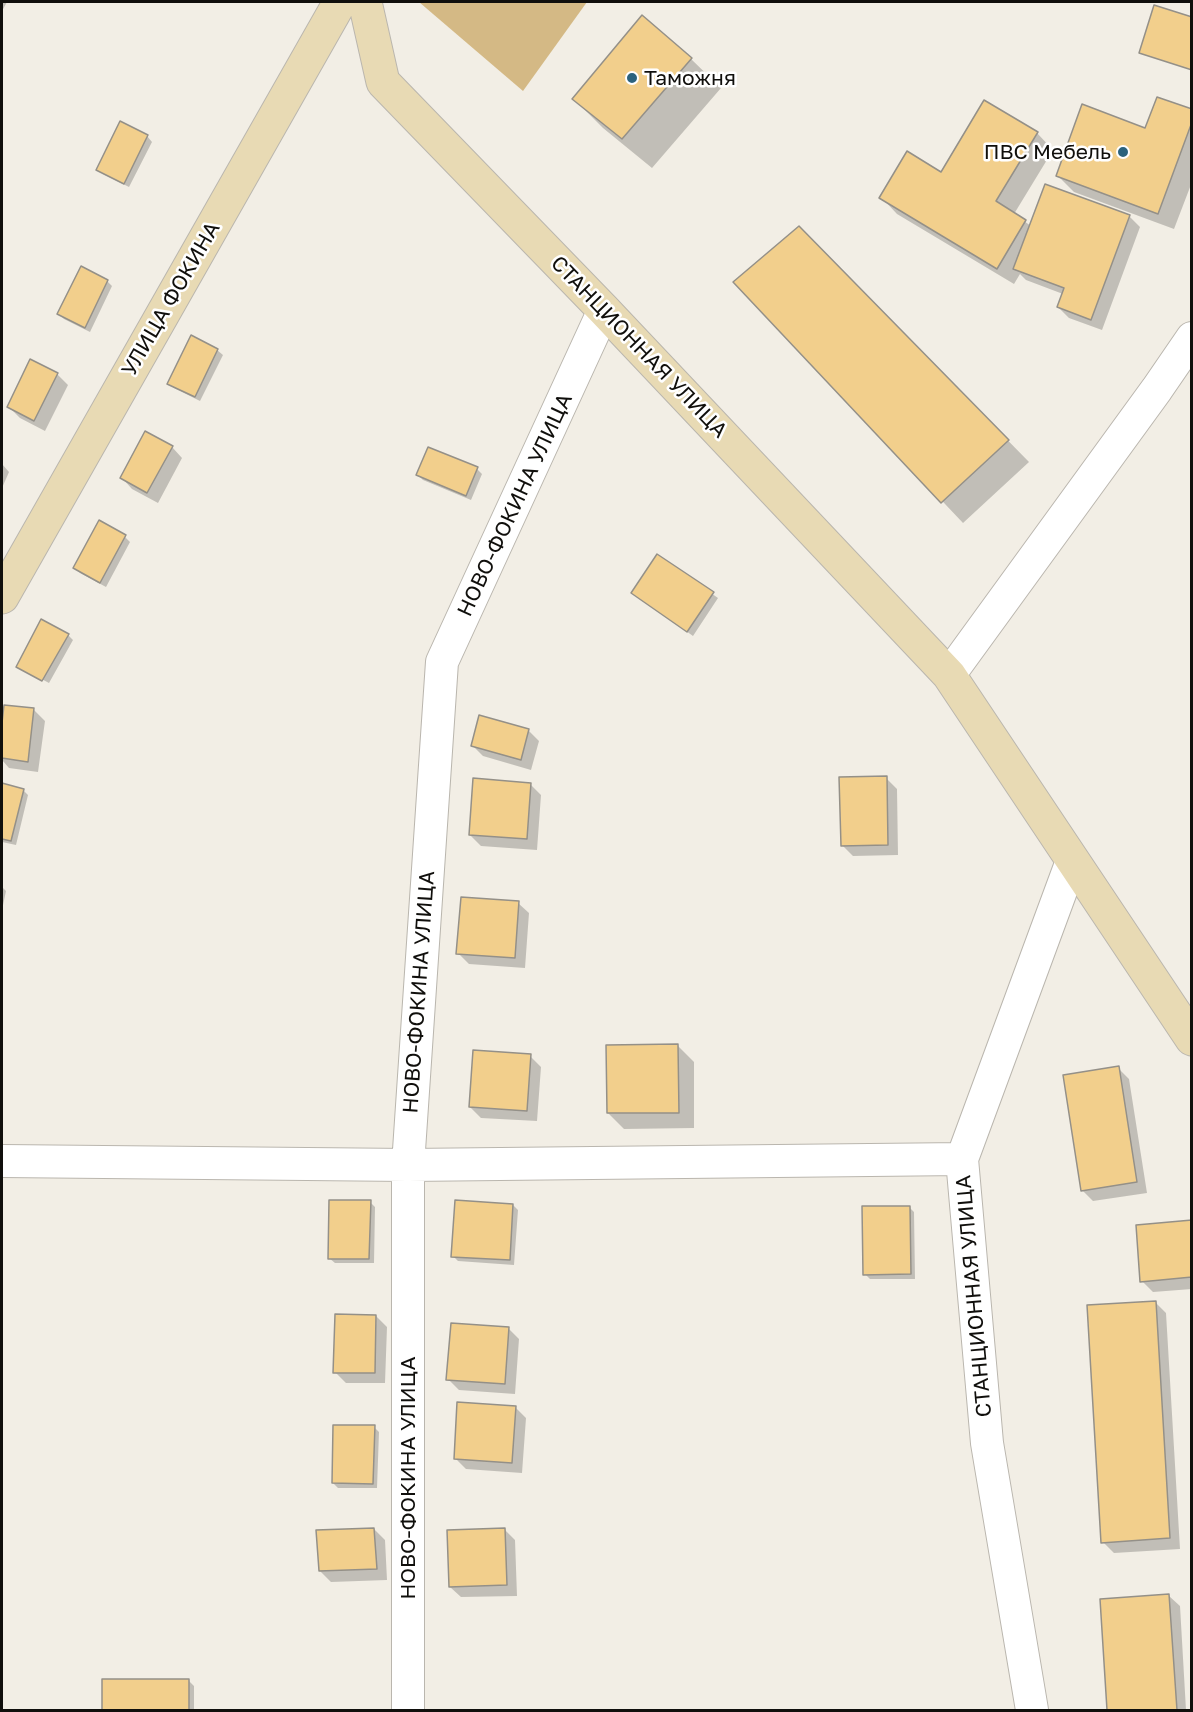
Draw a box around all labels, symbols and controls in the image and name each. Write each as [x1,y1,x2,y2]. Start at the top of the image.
place label: Таможня [644,65,736,91]
marker: Таможня [625,71,639,85]
place label: ПВС Мебель [984,139,1111,165]
marker: ПВС Мебель [1116,145,1130,159]
street label: УЛИЦА ФОКИНА [117,217,225,381]
street label: СТАНЦИОННАЯ УЛИЦА [546,251,732,443]
street label: НОВО-ФОКИНА УЛИЦА [452,390,578,620]
street label: НОВО-ФОКИНА УЛИЦА [398,870,440,1114]
street label: СТАНЦИОННАЯ УЛИЦА [951,1174,997,1418]
street label: НОВО-ФОКИНА УЛИЦА [395,1357,421,1599]

